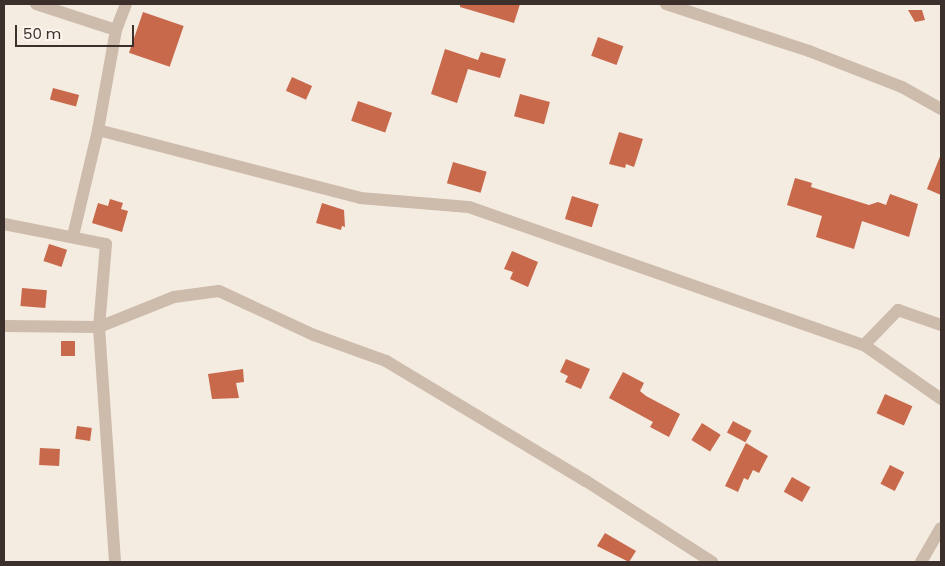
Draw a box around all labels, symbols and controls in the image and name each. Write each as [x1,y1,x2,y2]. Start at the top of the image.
scale bar [18,15,136,47]
text: 50 m [23,23,61,44]

